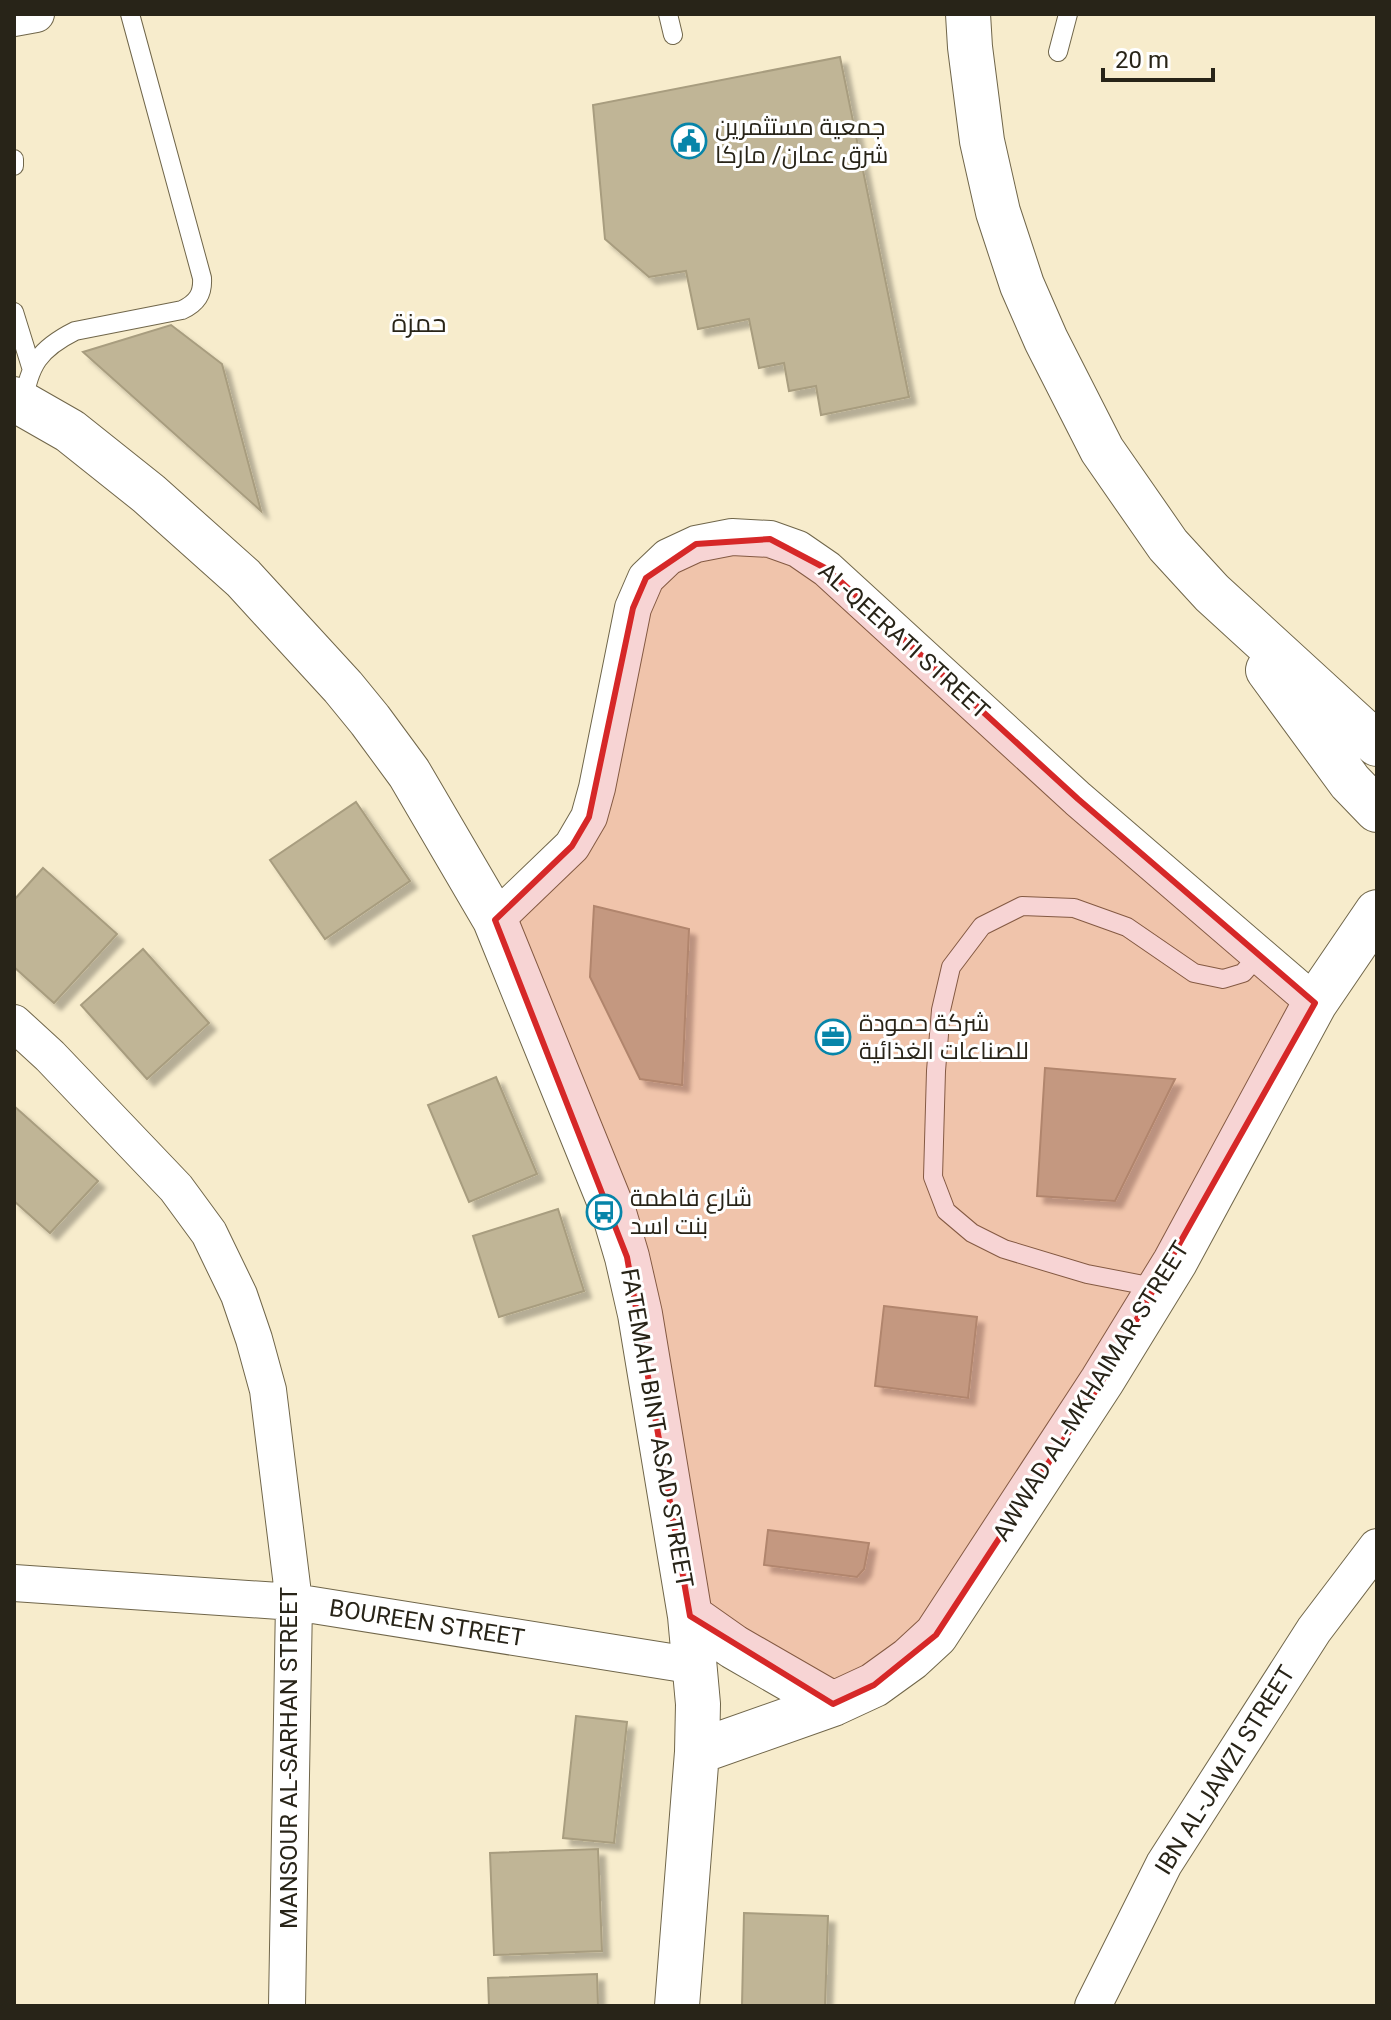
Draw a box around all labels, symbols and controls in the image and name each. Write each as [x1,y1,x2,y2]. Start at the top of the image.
scale bar [1103,32,1213,82]
text: 20 m [1115,46,1169,74]
place label: جمعية مستثمرين شرق عمان/ ماركا [715,113,889,170]
public building icon: جمعية مستثمرين شرق عمان/ ماركا [670,122,708,160]
district label: حمزة [392,308,446,338]
street label: AL-QEERATI STREET [813,557,995,725]
place label: شركة حمودة للصناعات الغذائية [859,1009,1029,1065]
office icon: شركة حمودة للصناعات الغذائية [814,1018,852,1056]
place label: شارع فاطمة بنت اسد [630,1184,752,1240]
bus stop icon: شارع فاطمة بنت اسد [585,1193,623,1231]
street label: AWWAD AL-MKHAIMAR STREET [987,1236,1195,1546]
street label: FATEMAH BINT ASAD STREET [615,1266,699,1590]
street label: MANSOUR AL-SARHAN STREET [275,1587,303,1929]
street label: BOUREEN STREET [327,1594,527,1652]
street label: IBN AL-JAWZI STREET [1149,1660,1301,1880]

